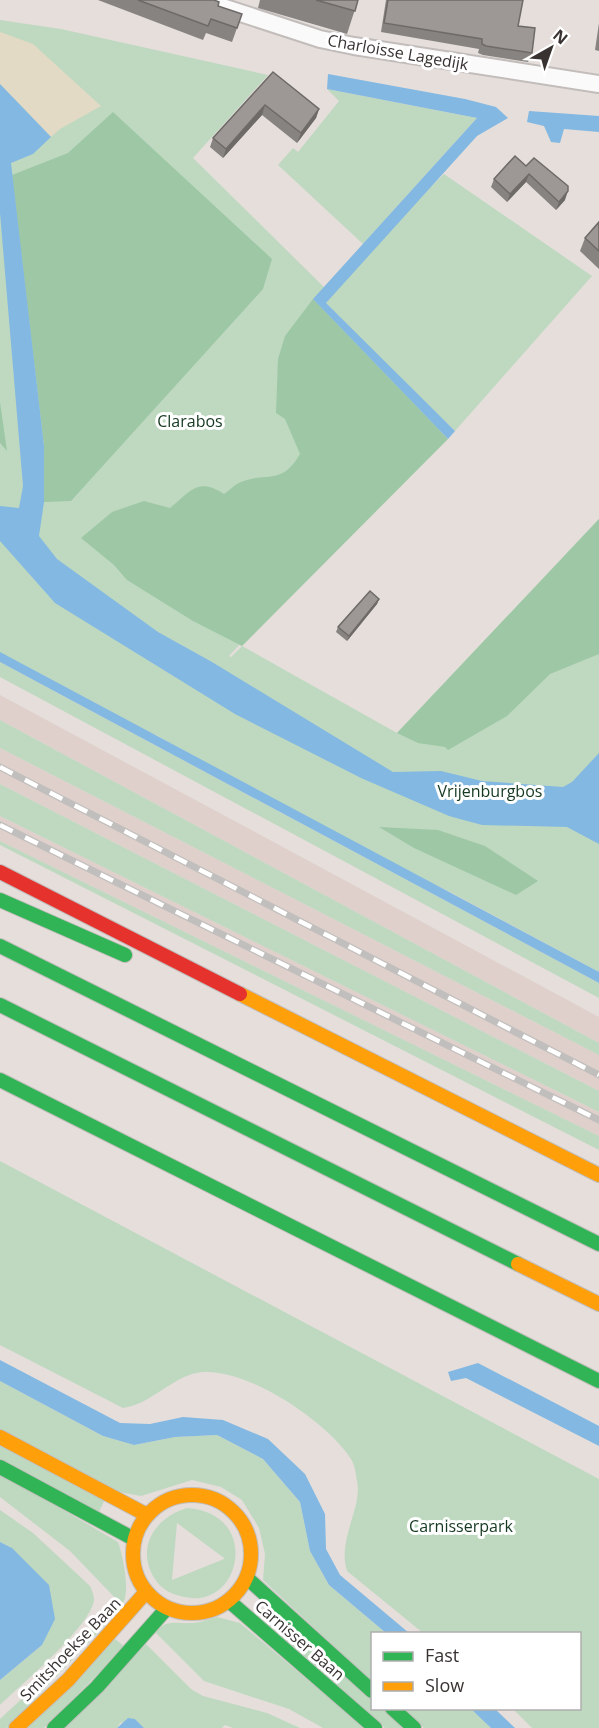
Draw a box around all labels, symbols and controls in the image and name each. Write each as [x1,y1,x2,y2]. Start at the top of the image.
north arrow [521,18,581,78]
text: N [549,24,573,49]
street label: Charloisse Lagedijk [326,29,471,75]
park label: Clarabos [157,410,223,432]
park label: Vrijenburgbos [438,780,542,802]
park label: Carnisserpark [409,1515,513,1537]
street label: Smitshoekse Baan [15,1592,125,1706]
street label: Carnisser Baan [250,1595,350,1685]
legend [371,1632,581,1710]
text: Fast [425,1643,459,1667]
text: Slow [425,1673,464,1697]

